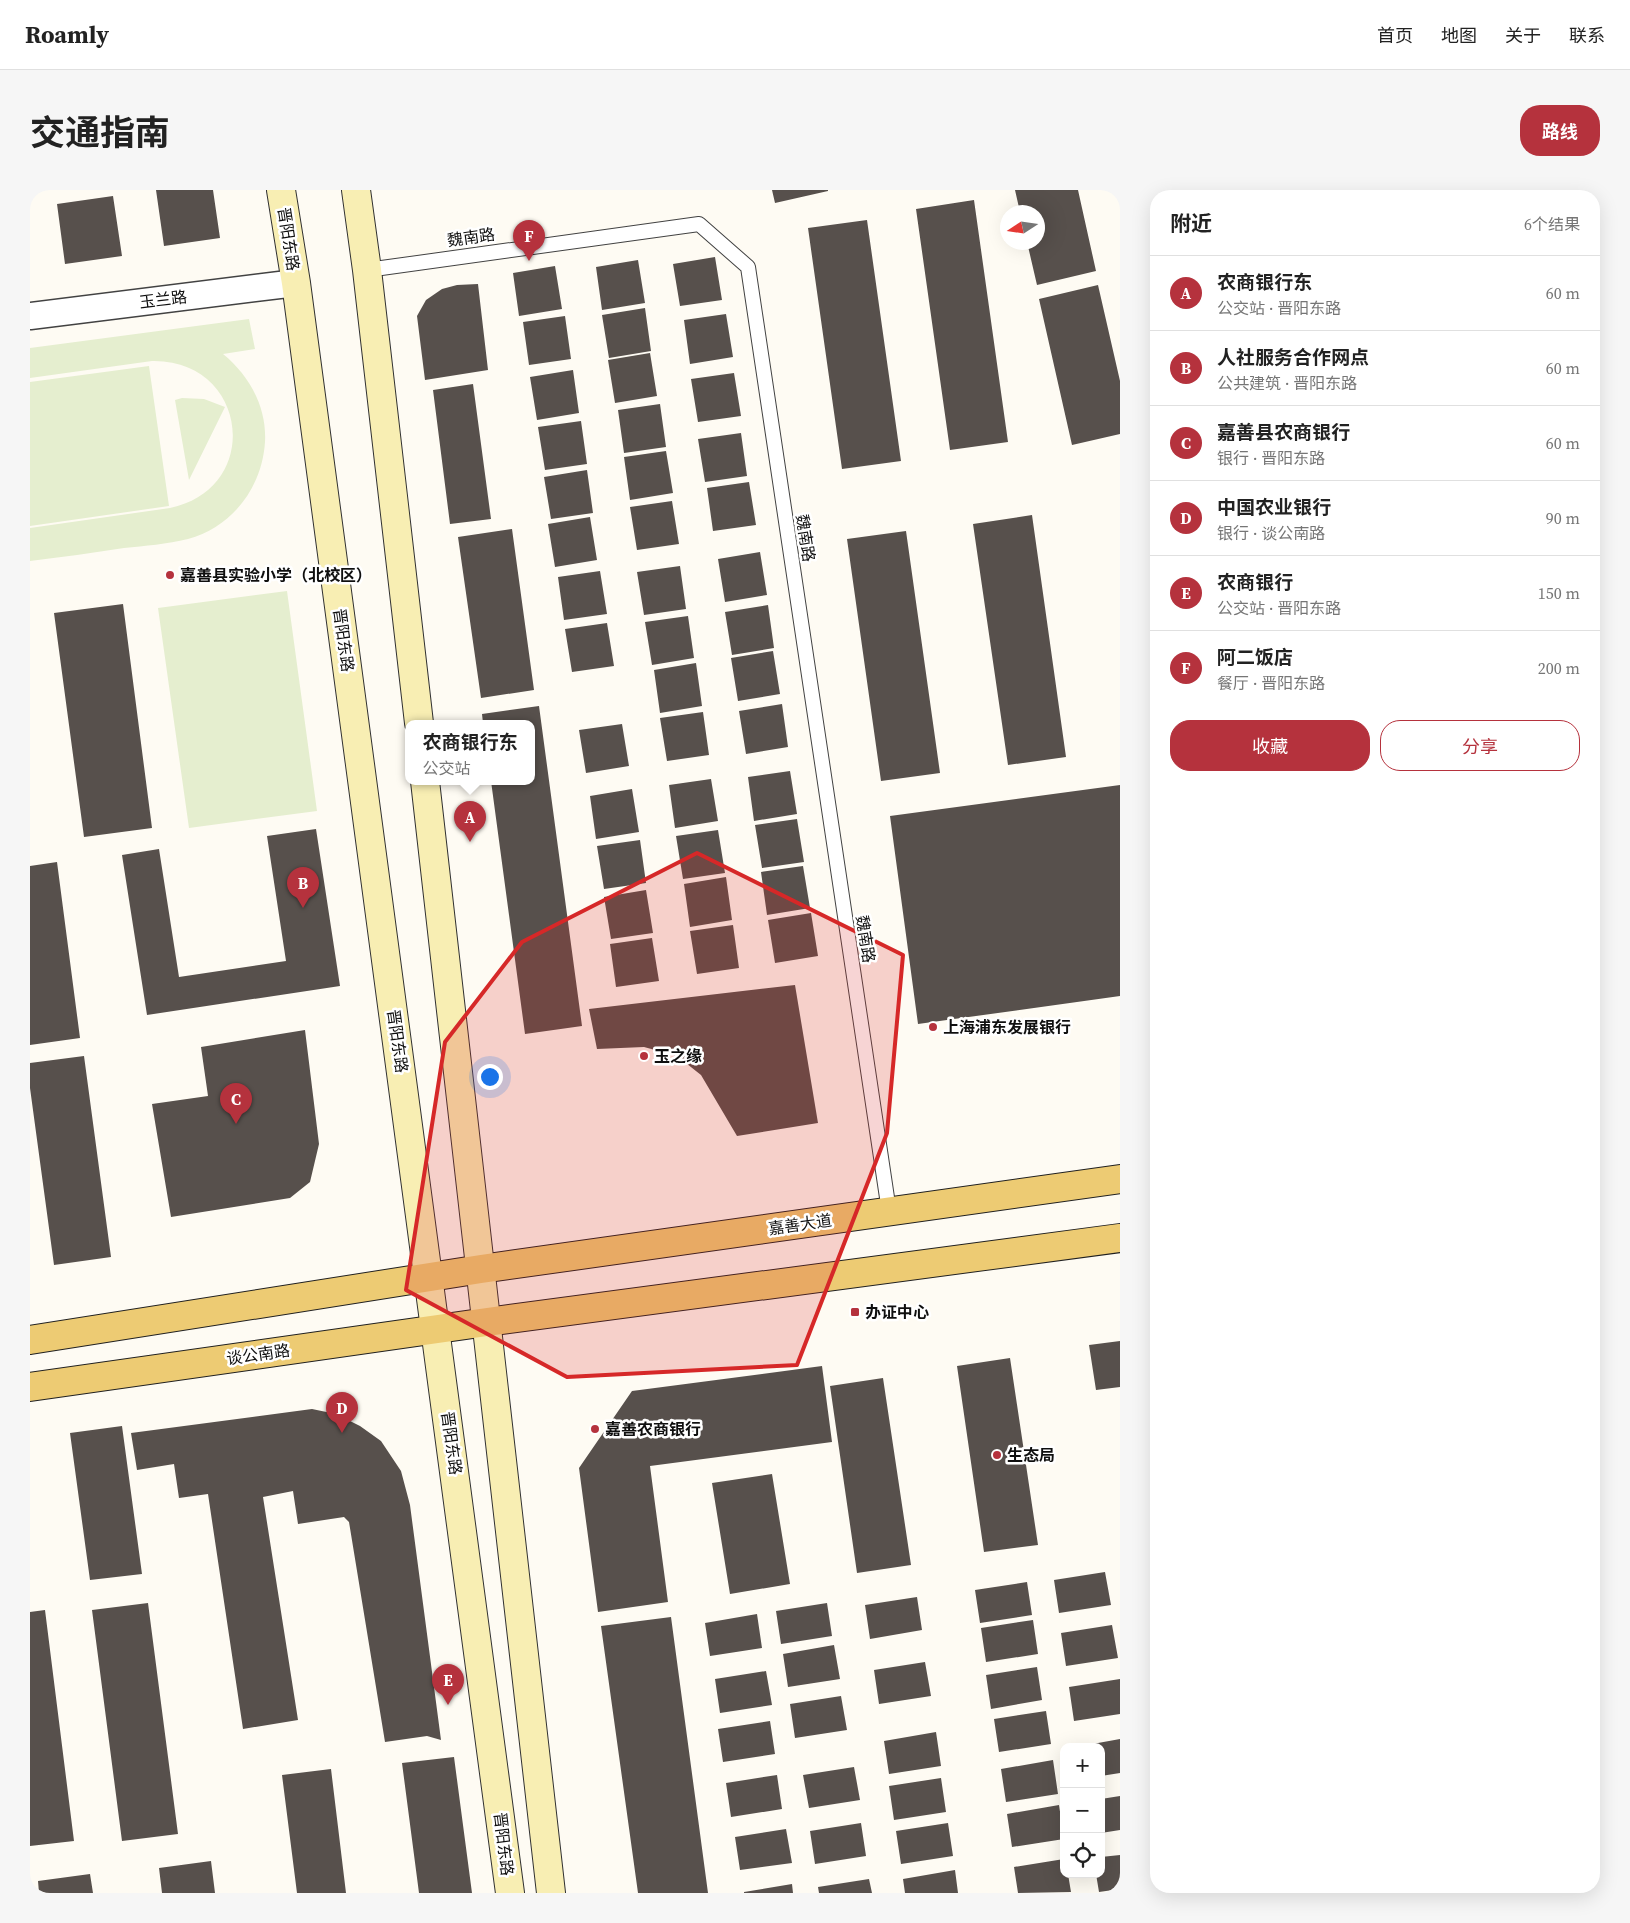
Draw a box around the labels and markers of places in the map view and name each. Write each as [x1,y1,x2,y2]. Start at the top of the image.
pin: F [513,220,545,261]
place label: 嘉善县实验小学（北校区） [180,564,372,586]
marker: 嘉善县实验小学（北校区） [164,569,176,581]
pin: A [454,801,486,842]
pin: B [287,867,319,908]
place label: 上海浦东发展银行 [943,1016,1071,1038]
marker: 上海浦东发展银行 [927,1021,939,1033]
place label: 玉之缘 [654,1045,702,1067]
marker: 玉之缘 [638,1050,650,1062]
pin: C [220,1083,252,1124]
place label: 办证中心 [865,1301,929,1323]
marker: 办证中心 [849,1306,861,1318]
pin: D [326,1392,358,1433]
place label: 嘉善农商银行 [605,1418,701,1440]
marker: 嘉善农商银行 [589,1423,601,1435]
place label: 生态局 [1007,1444,1055,1466]
marker: 生态局 [991,1449,1003,1461]
pin: E [432,1664,464,1705]

